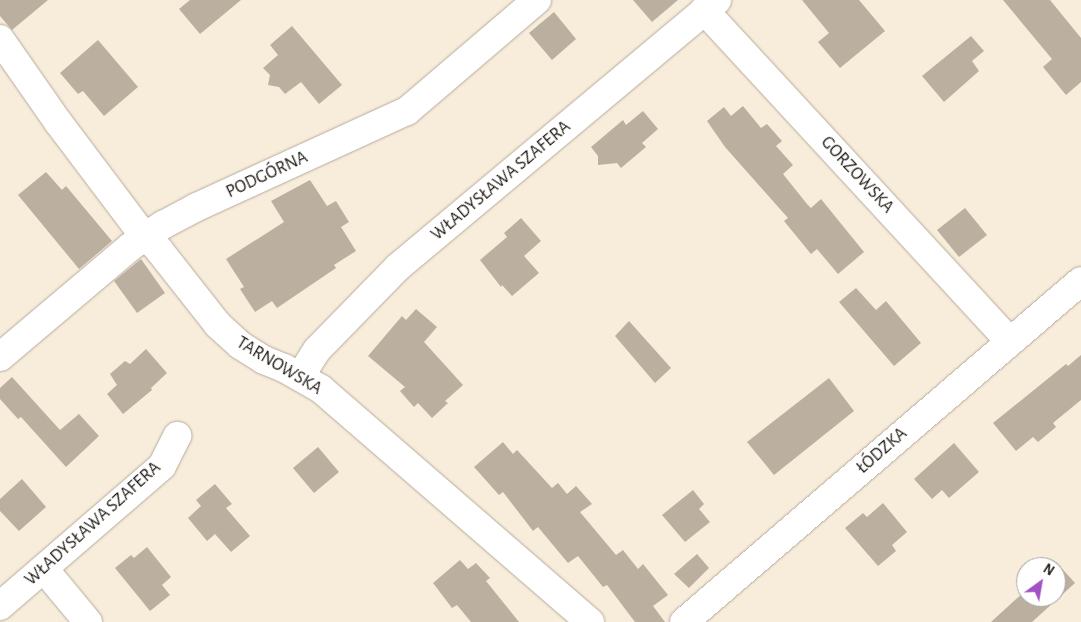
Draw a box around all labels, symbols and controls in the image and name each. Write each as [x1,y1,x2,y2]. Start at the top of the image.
street label: WŁADYSŁAWA SZAFERA [427,116,575,246]
street label: GORZOWSKA [816,132,898,218]
street label: PODGÓRNA [223,147,311,203]
street label: TARNOWSKA [232,332,326,400]
street label: ŁÓDZKA [852,423,912,479]
street label: WŁADYSŁAWA SZAFERA [21,457,165,591]
north arrow [1016,557,1066,607]
text: N [1041,562,1056,579]

